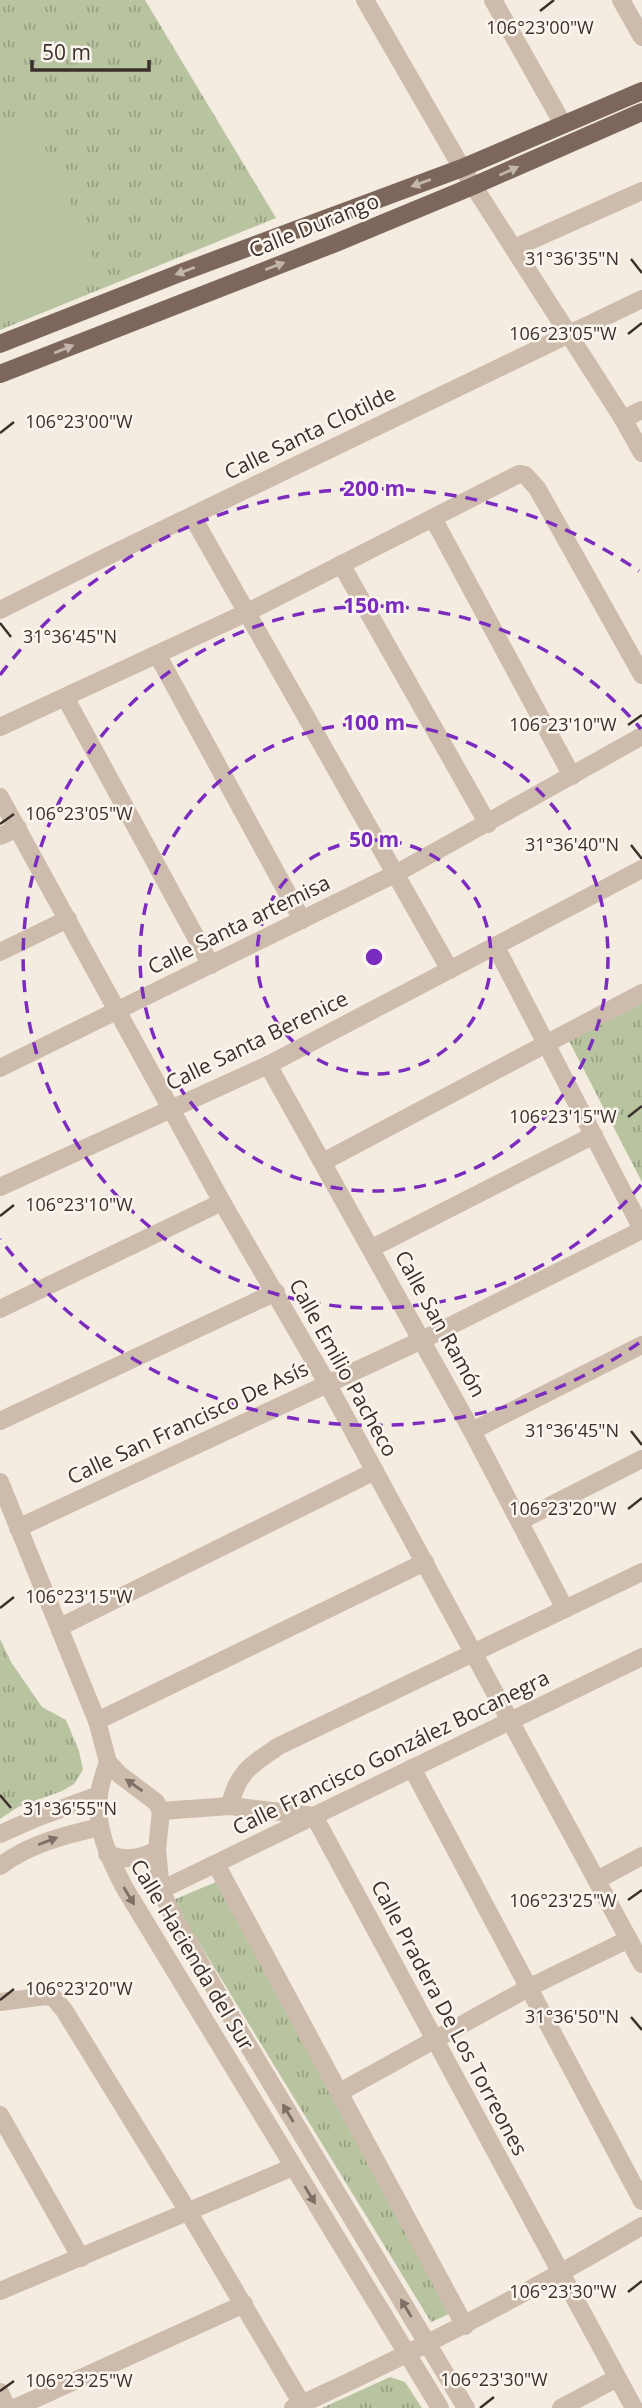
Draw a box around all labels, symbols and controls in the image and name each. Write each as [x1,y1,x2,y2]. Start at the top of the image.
text: 106°23'00"W [486,15,594,39]
scale bar [32,28,149,72]
text: 50 m [42,38,91,66]
one-way arrow [498,165,519,176]
one-way arrow [410,178,431,189]
street label: Calle Durango [244,186,383,264]
text: 31°36'35"N [525,246,619,270]
one-way arrow [265,261,286,272]
one-way arrow [174,266,195,277]
text: 106°23'05"W [509,321,617,345]
one-way arrow [53,344,74,355]
street label: Calle Santa Clotilde [219,378,400,486]
text: 106°23'00"W [25,409,133,433]
text: 200 m [343,474,405,502]
text: 150 m [343,591,405,619]
text: 31°36'45"N [23,624,117,648]
text: 100 m [343,708,405,736]
text: 106°23'10"W [509,712,617,736]
text: 106°23'05"W [25,801,133,825]
text: 50 m [349,825,399,853]
text: 31°36'40"N [525,832,619,856]
street label: Calle Santa artemisa [143,868,334,980]
centre of rings [362,945,386,969]
street label: Calle Santa Berenice [161,984,352,1096]
text: 106°23'15"W [509,1104,617,1128]
text: 106°23'10"W [25,1192,133,1216]
street label: Calle San Ramón [389,1245,493,1402]
street label: Calle Emilio Pacheco [283,1273,404,1462]
street label: Calle San Francisco De Asís [63,1354,313,1490]
text: 31°36'45"N [525,1418,619,1442]
text: 106°23'20"W [509,1496,617,1520]
text: 106°23'15"W [25,1584,133,1608]
street label: Calle Francisco González Bocanegra [228,1663,554,1841]
one-way arrow [125,1778,143,1792]
text: 31°36'55"N [23,1796,117,1820]
one-way arrow [37,1836,58,1847]
street label: Calle Hacienda del Sur [125,1854,261,2056]
street label: Calle Pradera De Los Torreones [365,1875,535,2160]
one-way arrow [123,1886,135,1906]
text: 106°23'25"W [509,1888,617,1912]
text: 106°23'20"W [25,1976,133,2000]
text: 31°36'50"N [525,2004,619,2028]
one-way arrow [282,2103,294,2122]
one-way arrow [304,2186,317,2205]
text: 106°23'30"W [509,2279,617,2303]
one-way arrow [399,2298,412,2317]
text: 106°23'30"W [440,2367,548,2391]
text: 106°23'25"W [25,2368,133,2392]

